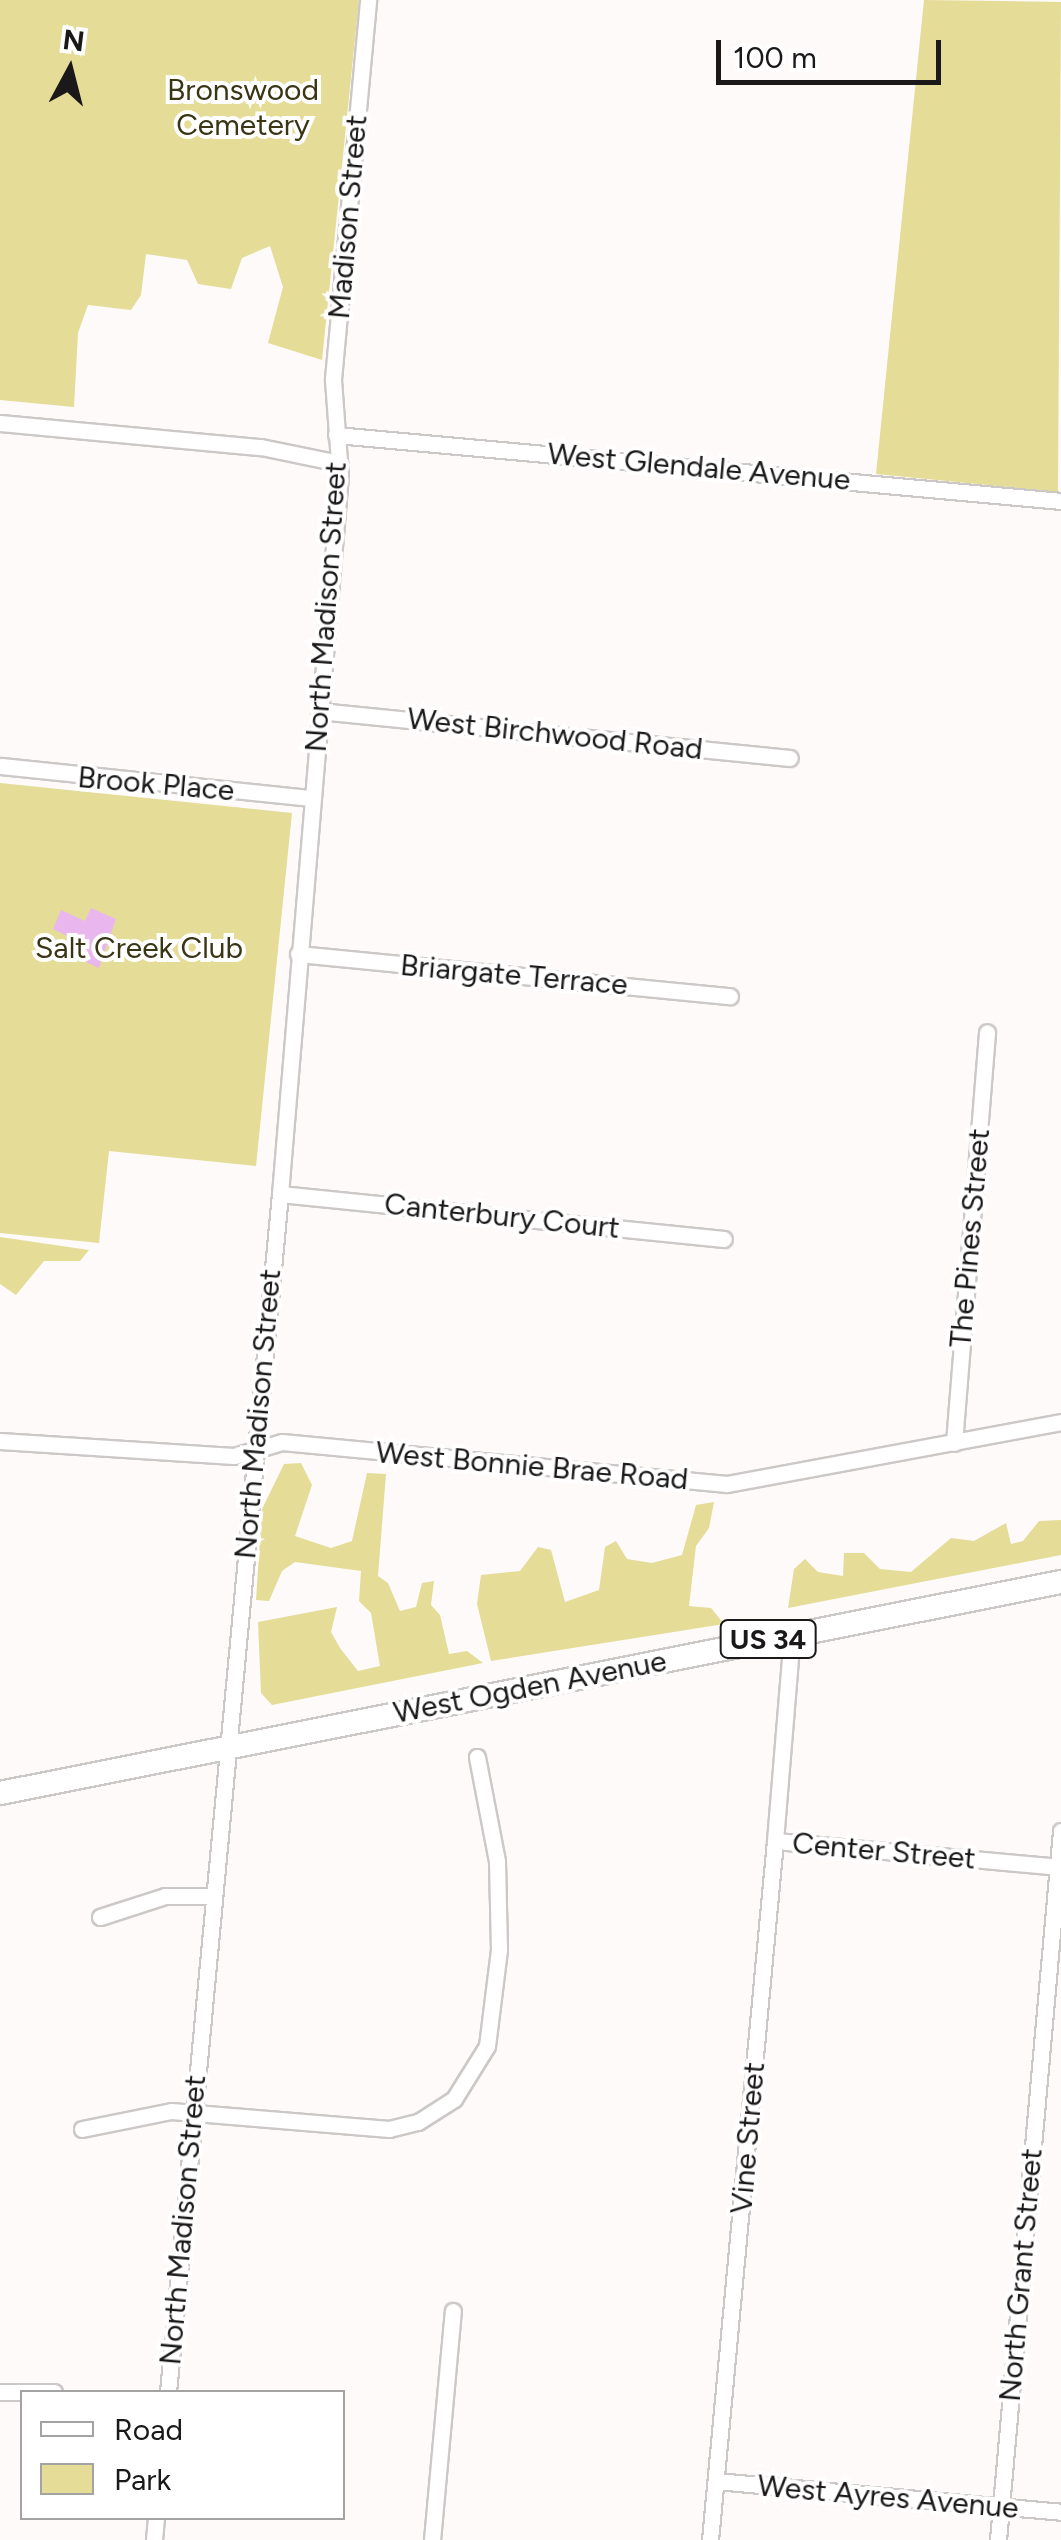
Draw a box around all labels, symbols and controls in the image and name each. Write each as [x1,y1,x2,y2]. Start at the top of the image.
north arrow [20,20,120,120]
scale bar [721,20,946,82]
text: N [61,22,86,58]
text: 100 m [733,39,817,76]
park label: Bronswood Cemetery [167,72,319,142]
street label: Madison Street [321,113,375,321]
street label: West Glendale Avenue [546,436,852,498]
street label: North Madison Street [298,461,354,753]
street label: West Birchwood Road [405,701,705,767]
street label: Brook Place [76,759,236,809]
park label: Salt Creek Club [35,930,243,966]
street label: Briargate Terrace [399,947,629,1003]
street label: The Pines Street [942,1127,998,1349]
street label: Canterbury Court [383,1186,621,1246]
street label: North Madison Street [227,1267,289,1561]
street label: West Bonnie Brae Road [374,1434,690,1498]
road number: US 34 [718,1616,818,1662]
street label: West Ogden Avenue [391,1643,669,1731]
street label: Center Street [791,1825,977,1877]
street label: Vine Street [723,2061,773,2215]
street label: North Madison Street [152,2073,214,2367]
street label: North Grant Street [992,2147,1050,2403]
legend [20,2390,345,2520]
text: Road [114,2411,183,2448]
text: Park [114,2461,171,2498]
street label: West Ayres Avenue [756,2468,1020,2526]

